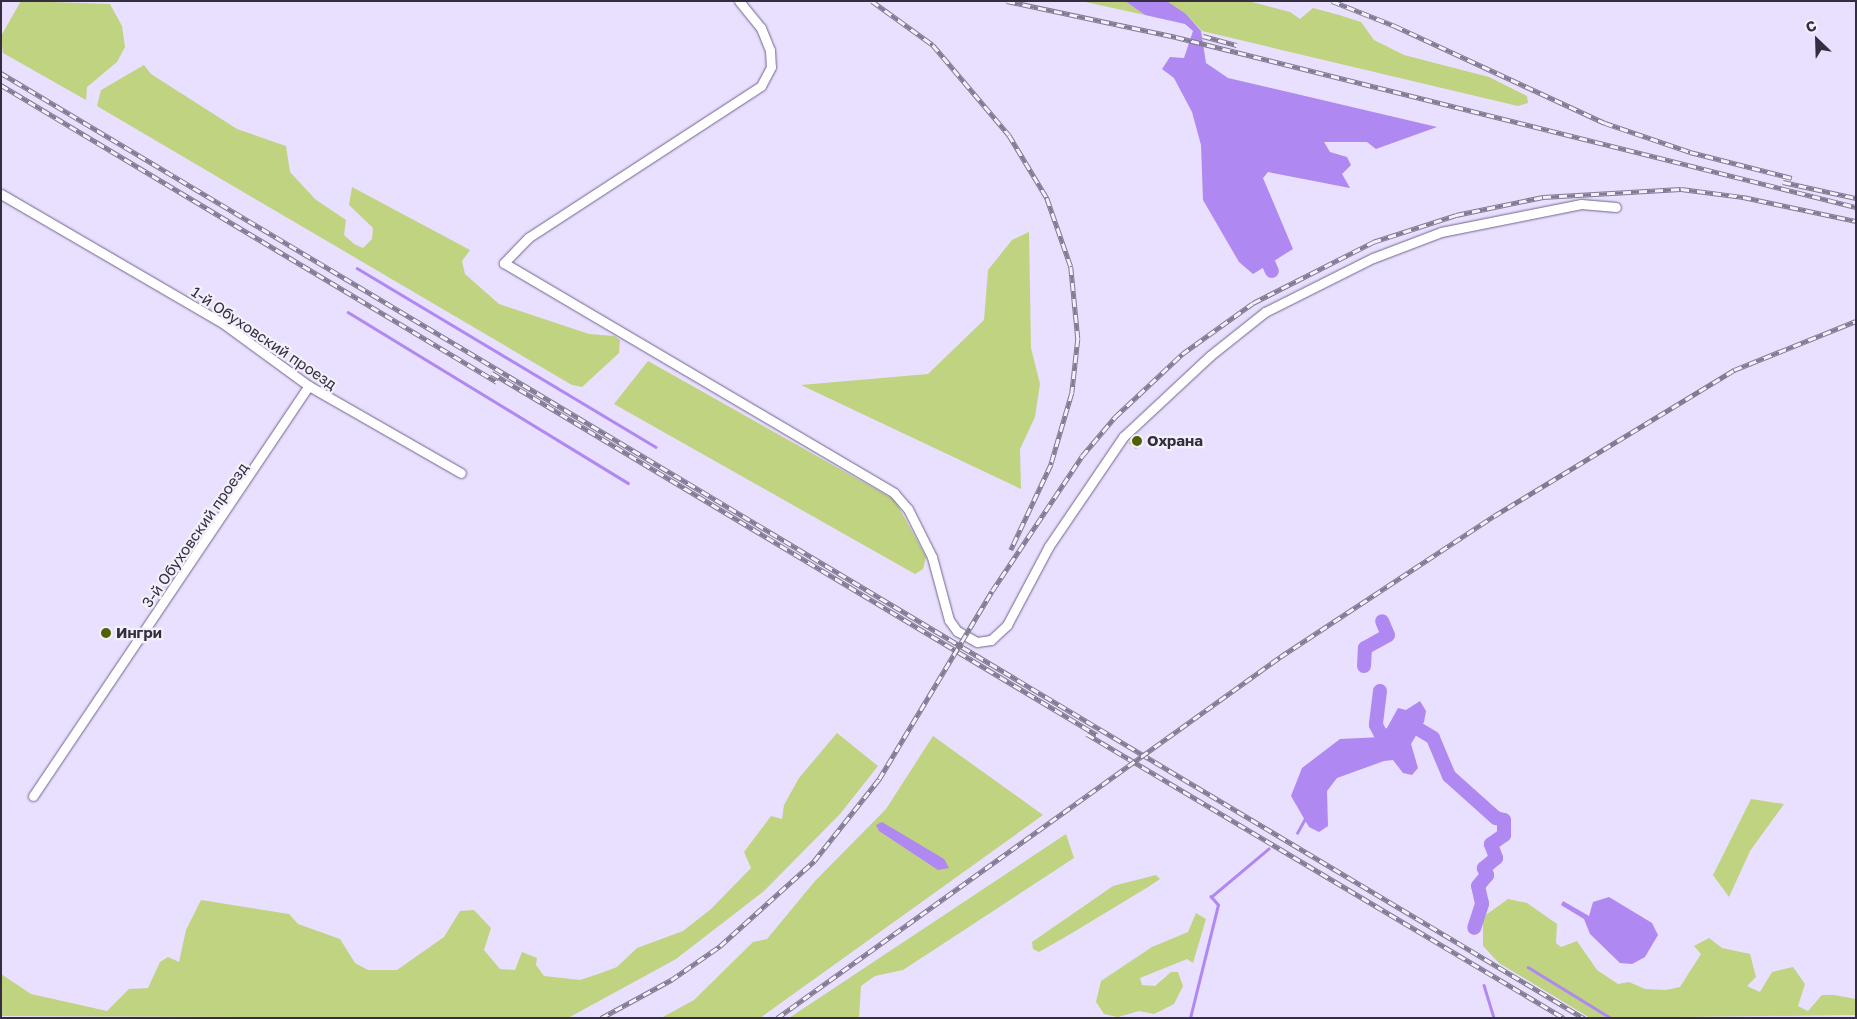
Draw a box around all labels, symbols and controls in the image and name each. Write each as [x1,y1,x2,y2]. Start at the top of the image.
north arrow [1792,15,1842,65]
text: С [1803,16,1819,36]
street label: 1-й Обуховский проезд [188,283,340,393]
place label: Охрана [1147,432,1203,450]
marker: Охрана [1131,435,1143,447]
street label: 3-й Обуховский проезд [138,459,252,611]
place label: Ингри [116,624,162,642]
marker: Ингри [100,627,112,639]

